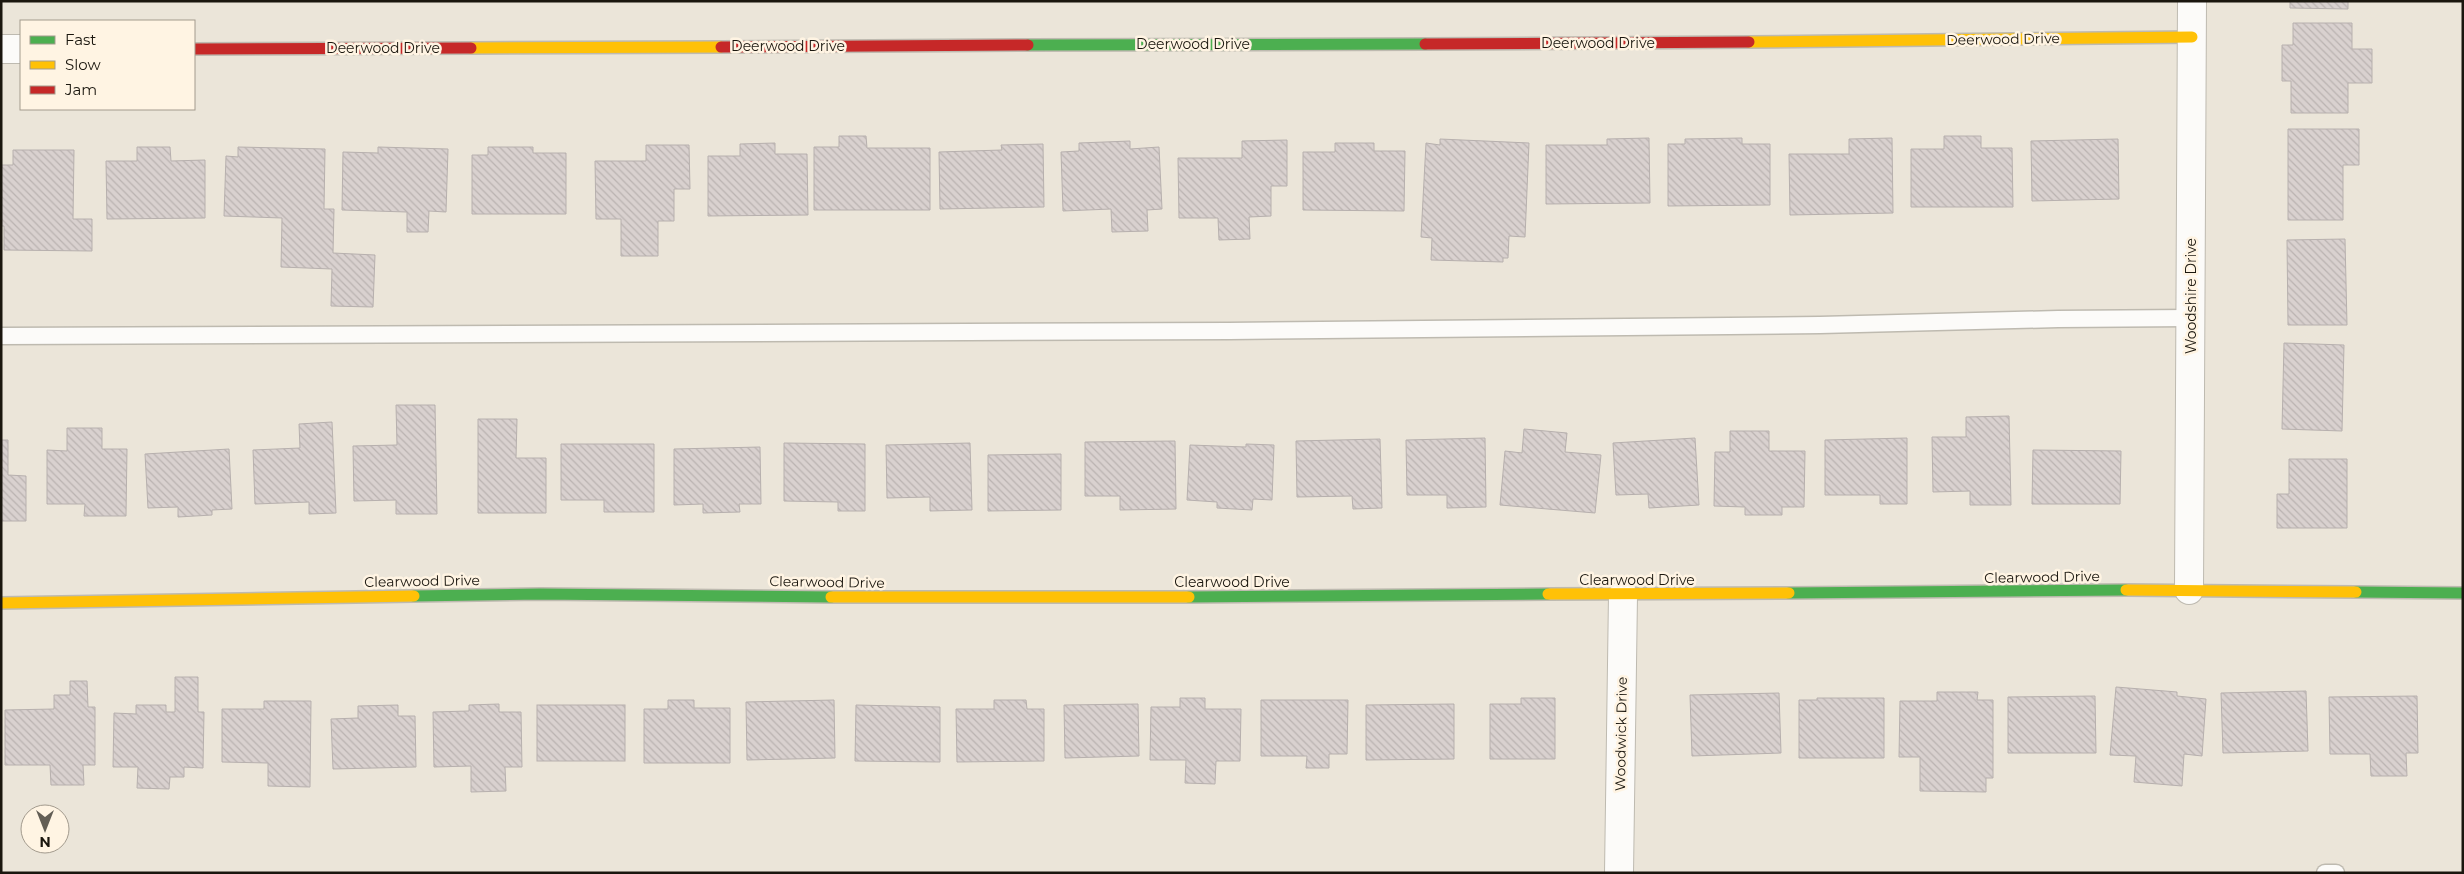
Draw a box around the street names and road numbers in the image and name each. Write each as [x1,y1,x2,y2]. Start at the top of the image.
street label: Deerwood Drive [1946,29,2060,49]
street label: Deerwood Drive [1541,34,1655,52]
street label: Deerwood Drive [1136,35,1250,53]
street label: Deerwood Drive [731,37,845,55]
street label: Deerwood Drive [326,39,440,57]
street label: Woodshire Drive [2182,238,2200,354]
street label: Clearwood Drive [1984,567,2100,587]
street label: Clearwood Drive [364,571,480,591]
street label: Clearwood Drive [1579,571,1695,589]
street label: Clearwood Drive [769,572,885,592]
street label: Clearwood Drive [1174,573,1290,591]
street label: Woodwick Drive [1611,677,1631,791]

